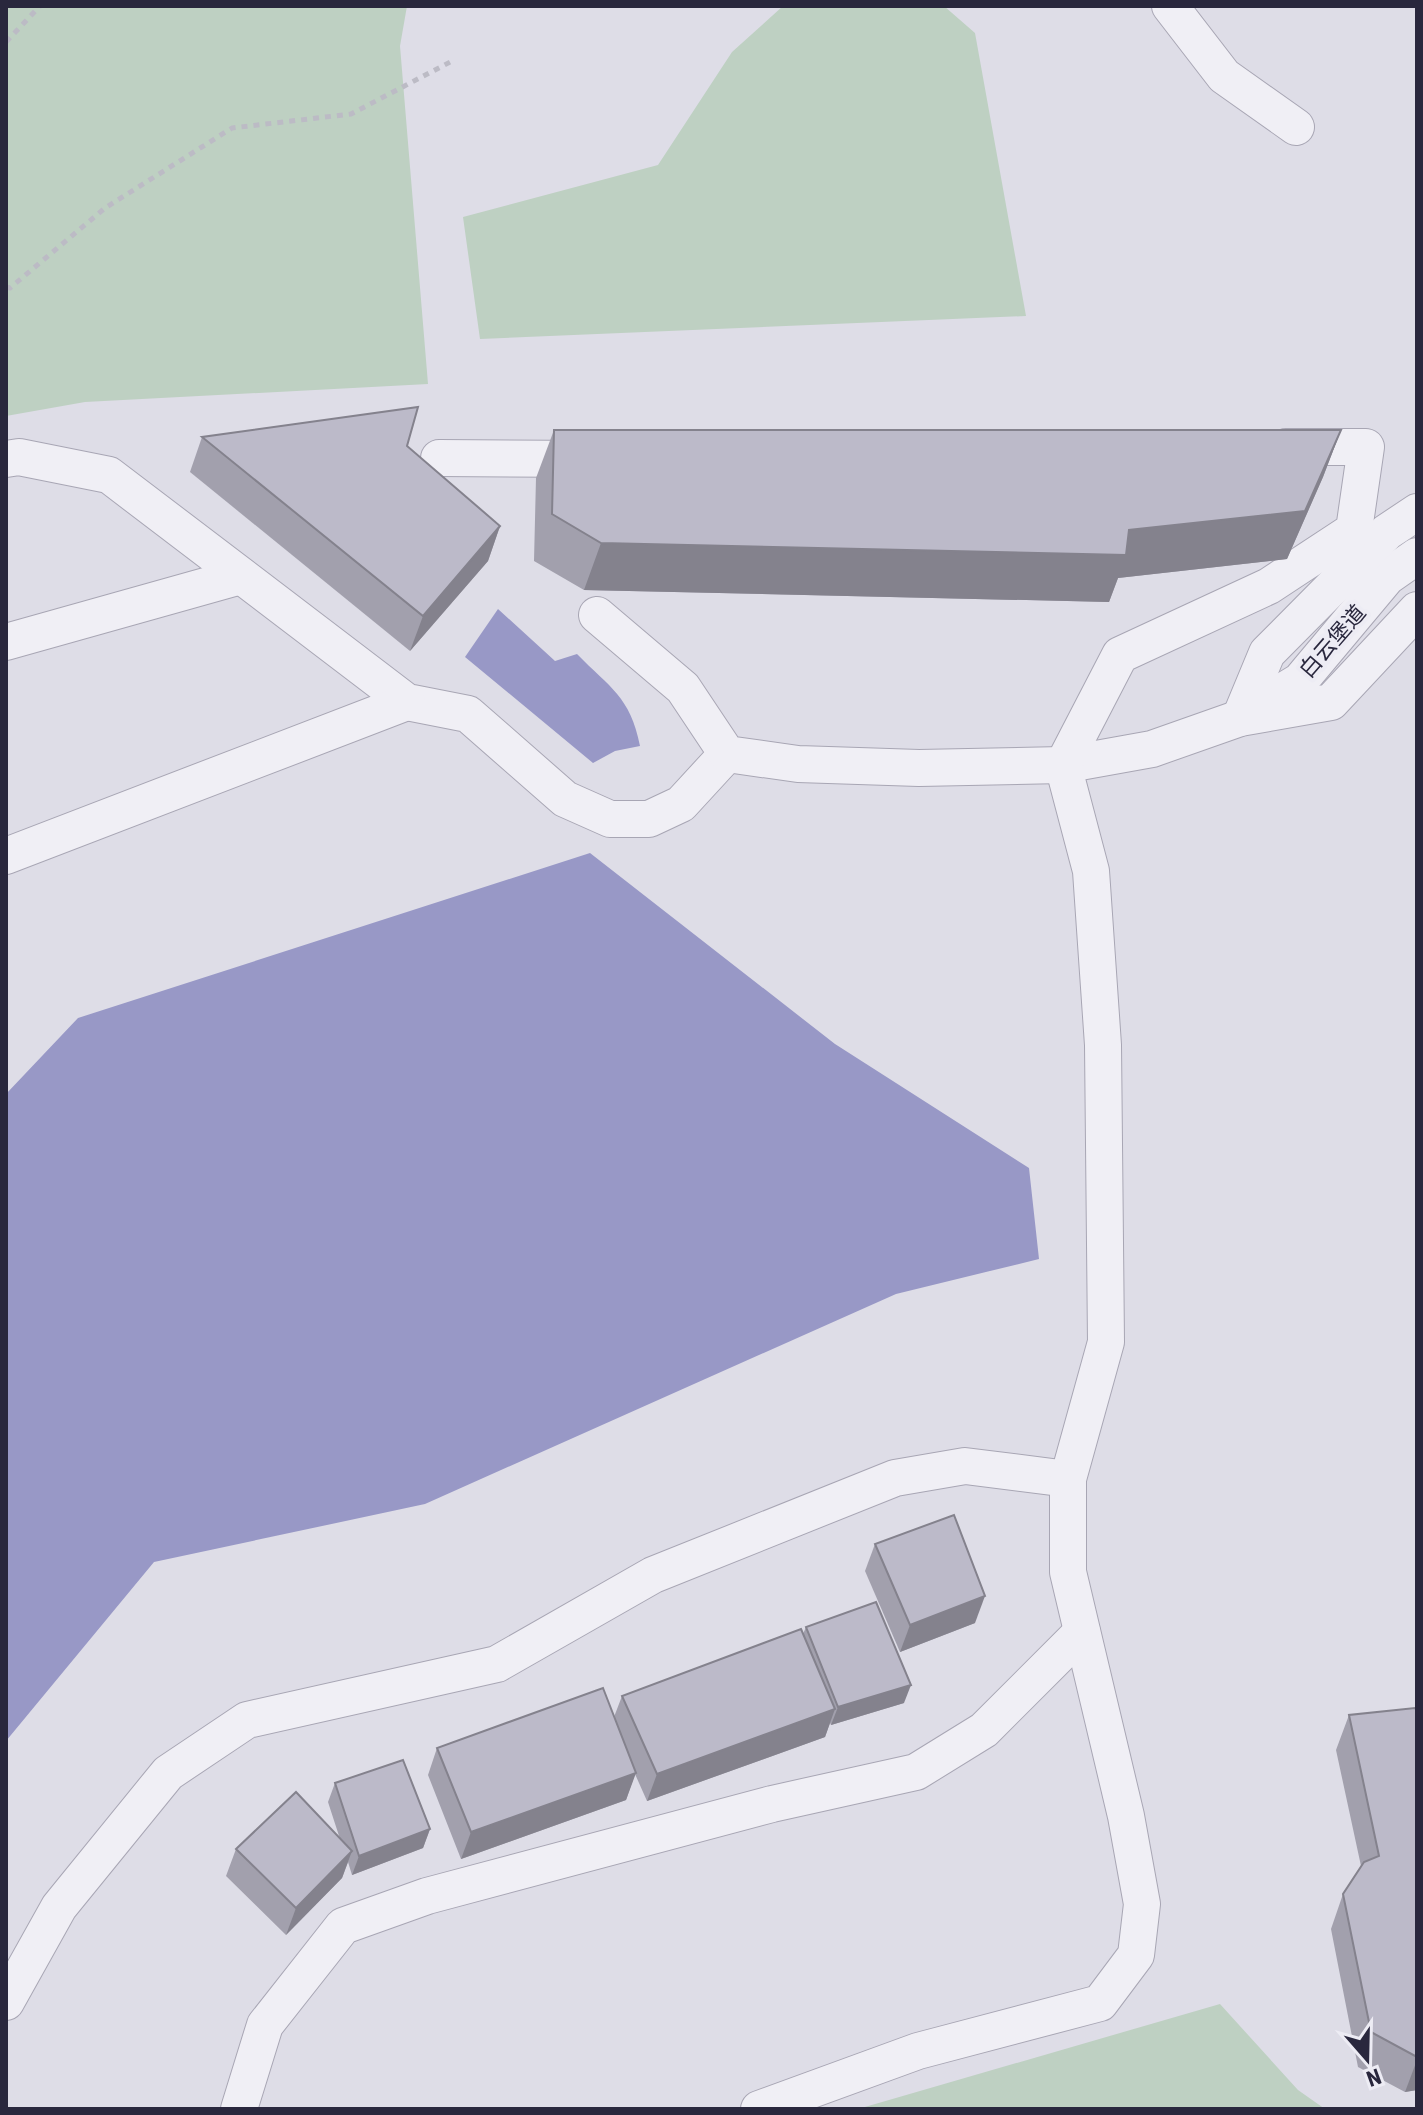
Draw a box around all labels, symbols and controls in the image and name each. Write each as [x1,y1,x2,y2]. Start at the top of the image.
street label: 白云堡道 [1294,600,1371,683]
north arrow [1327,2019,1407,2099]
text: N [1363,2063,1384,2091]

